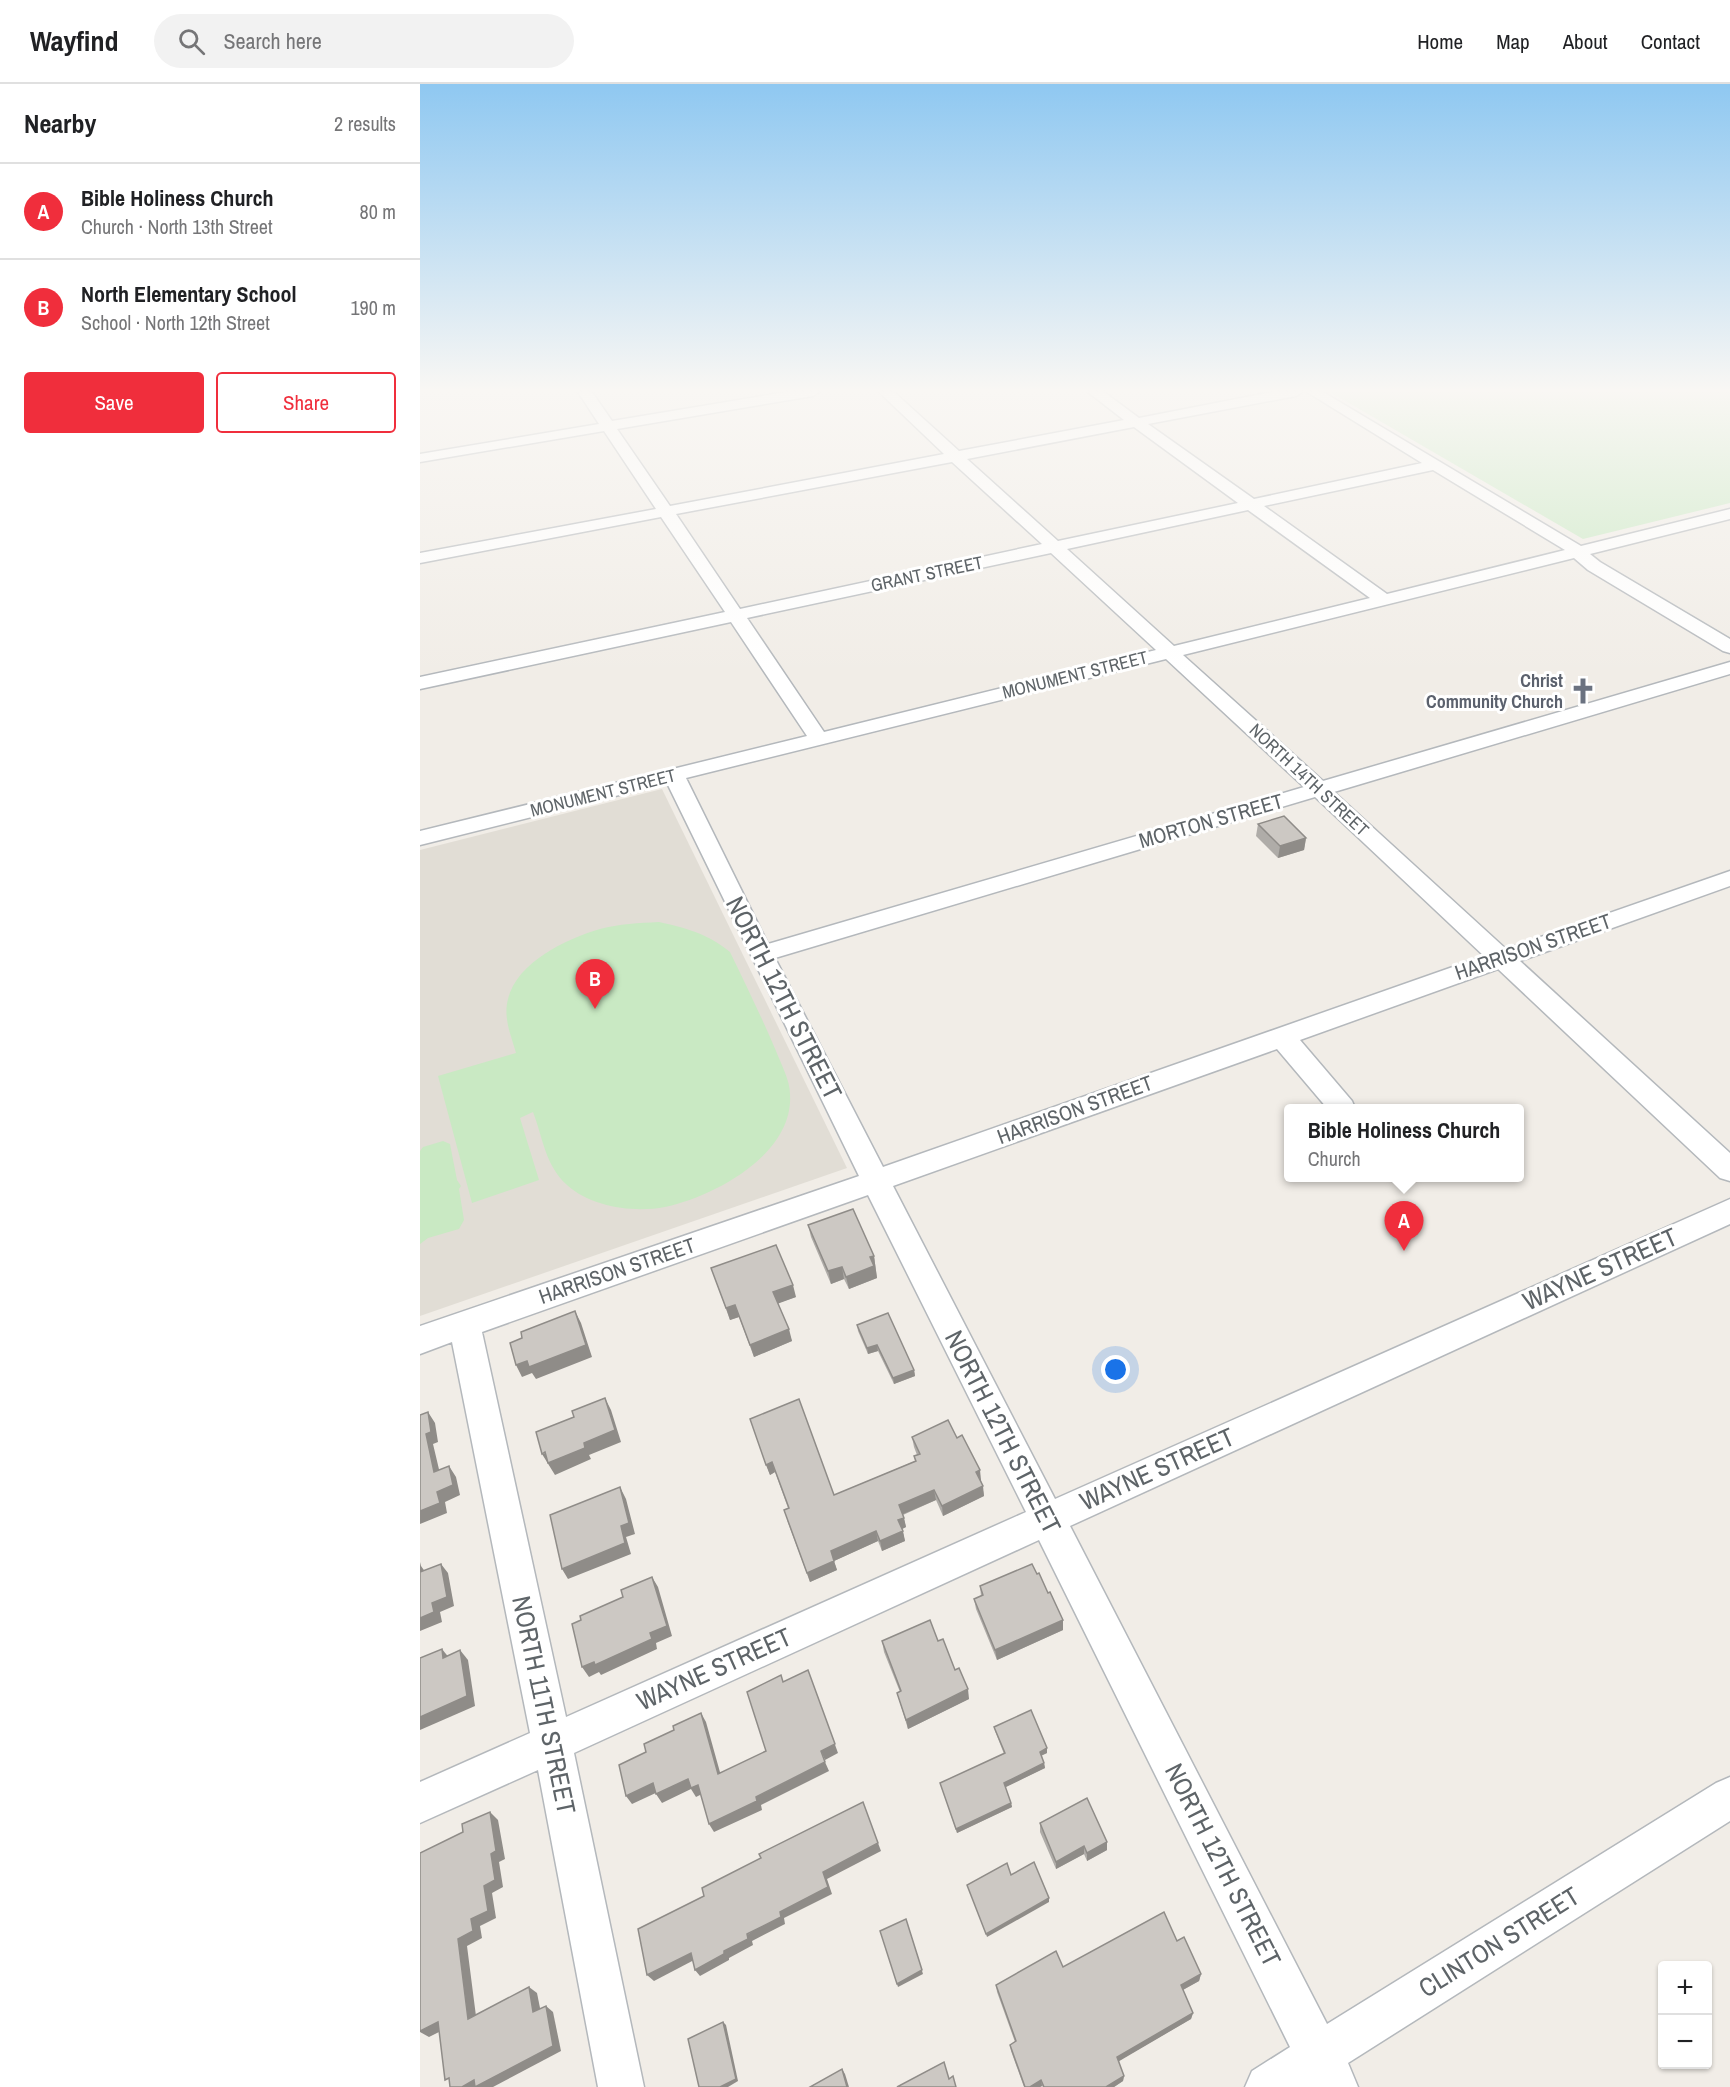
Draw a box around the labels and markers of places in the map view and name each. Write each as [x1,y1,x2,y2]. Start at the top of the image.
place label: Christ Community Church [1426,668,1563,714]
church icon: Christ Community Church [1568,676,1598,706]
pin: B [576,960,615,1009]
pin: A [1384,1202,1424,1251]

